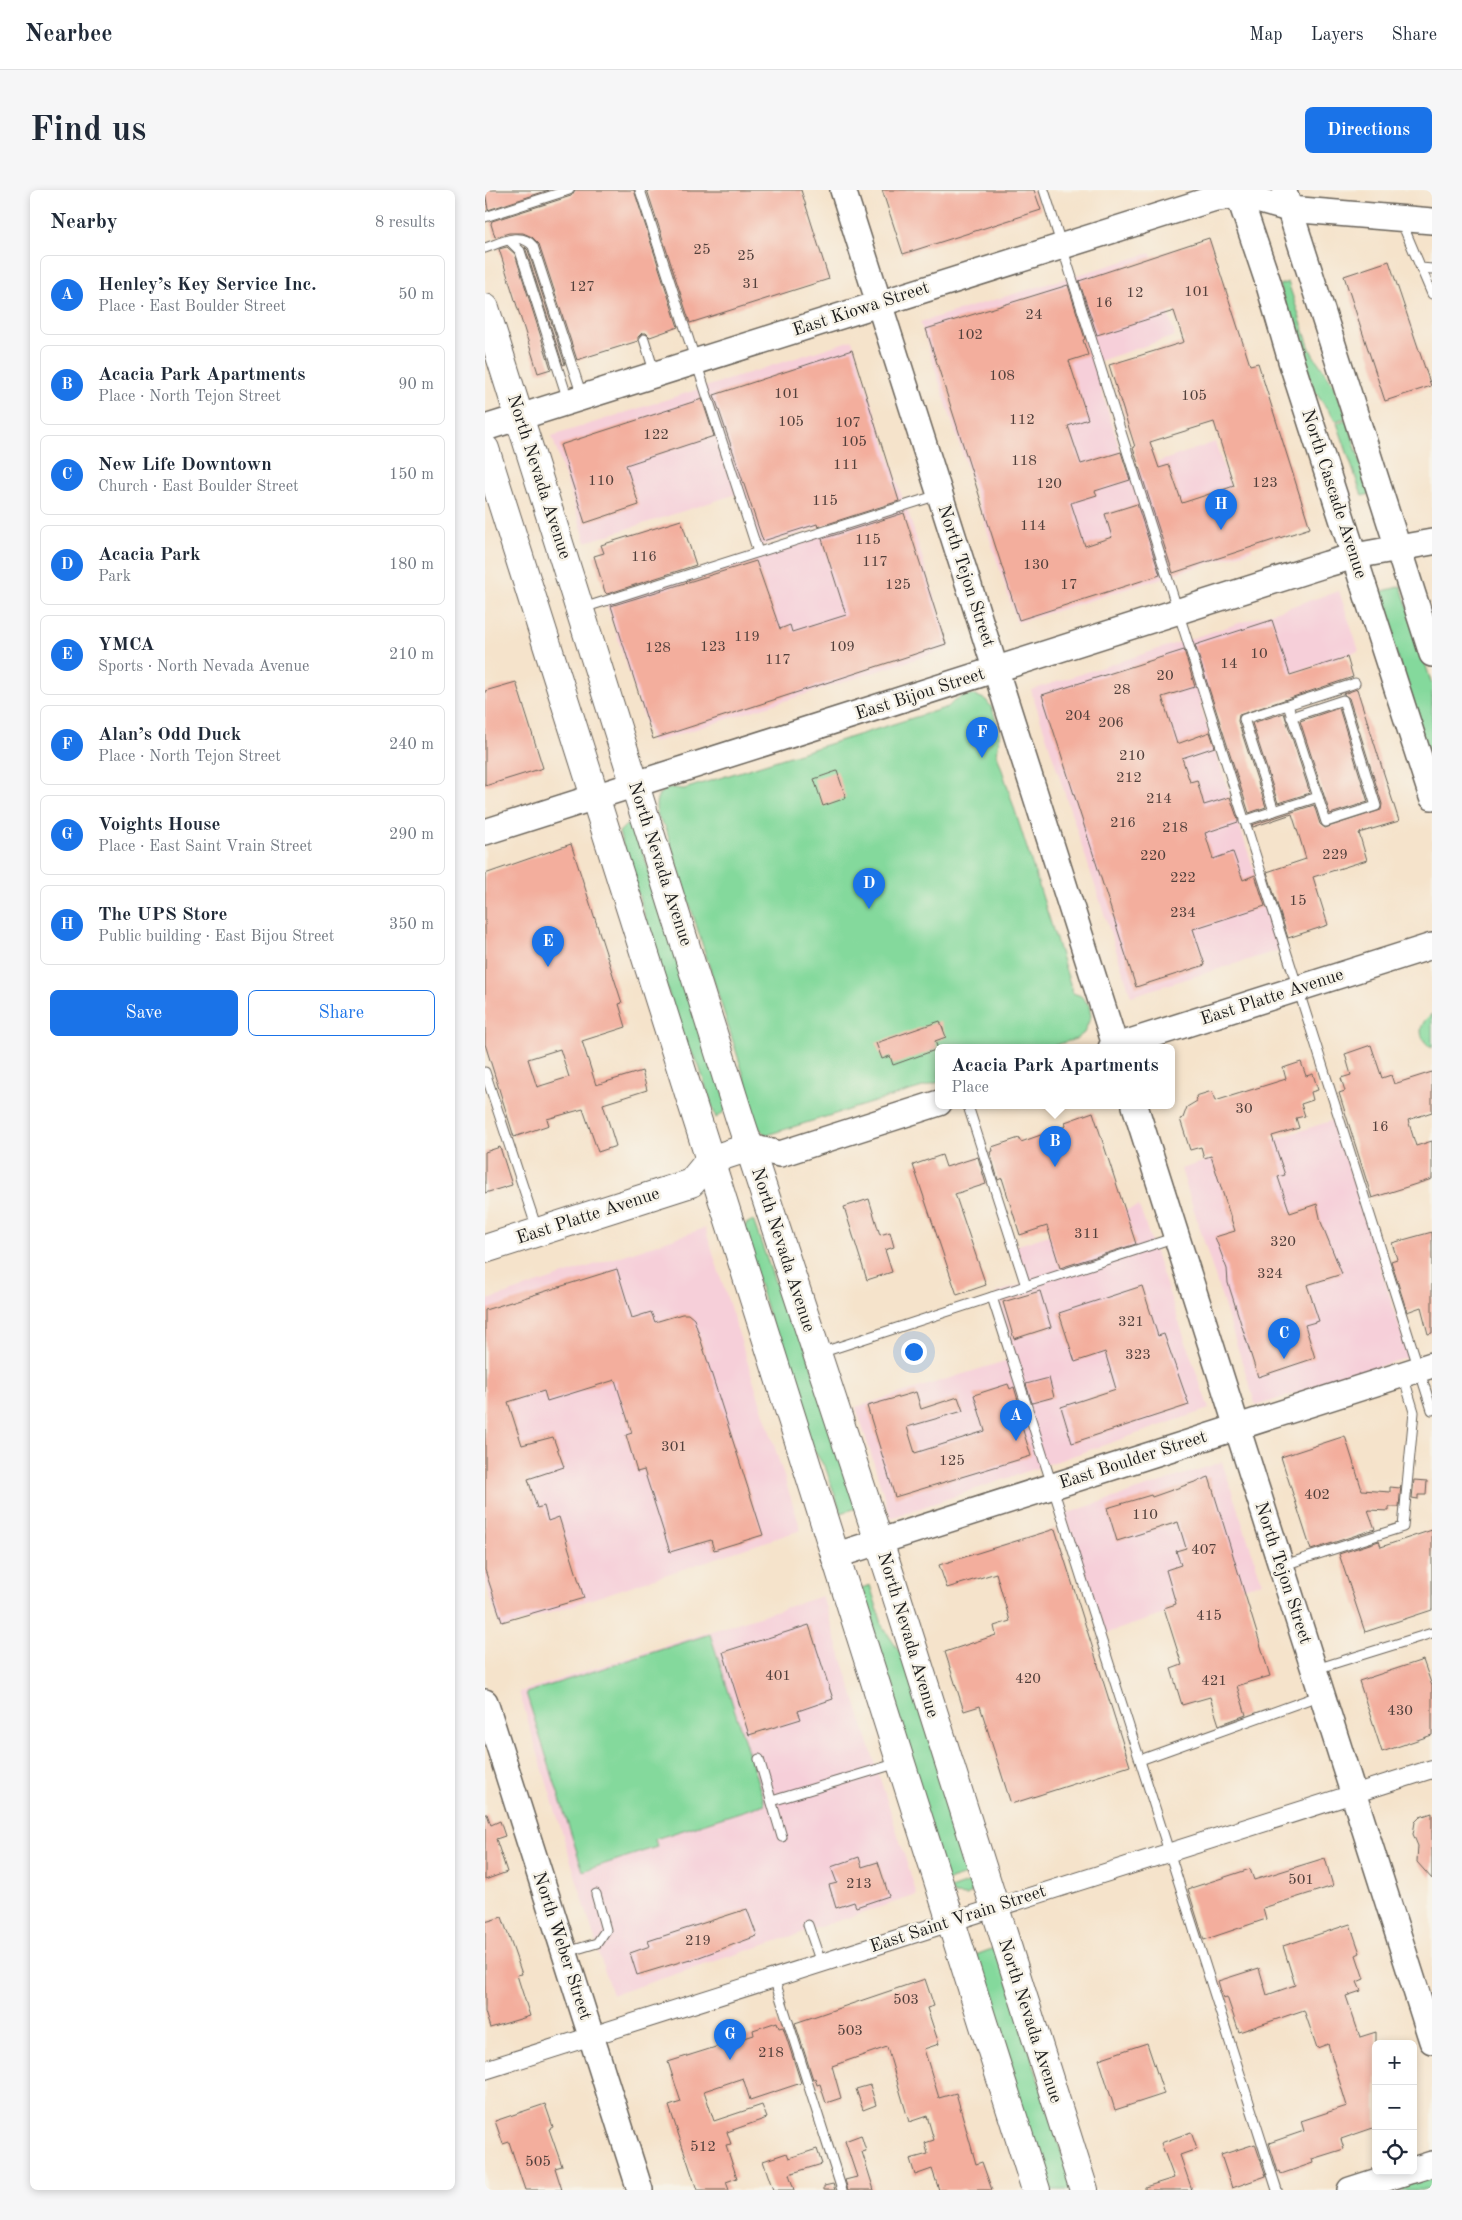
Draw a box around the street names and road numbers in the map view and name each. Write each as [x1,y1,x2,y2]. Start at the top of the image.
street label: East Kiowa Street [790,278,932,340]
street label: North Nevada Avenue [504,393,574,561]
street label: North Cascade Avenue [1298,407,1370,581]
street label: North Tejon Street [935,503,997,649]
street label: East Bijou Street [853,665,987,723]
street label: North Nevada Avenue [625,780,695,948]
street label: East Platte Avenue [1198,965,1346,1029]
street label: North Nevada Avenue [748,1166,818,1334]
street label: East Platte Avenue [514,1184,662,1248]
street label: East Boulder Street [1057,1428,1209,1492]
street label: North Tejon Street [1252,1500,1314,1646]
street label: North Nevada Avenue [874,1550,942,1720]
street label: North Weber Street [530,1870,594,2022]
street label: East Saint Vrain Street [868,1882,1048,1956]
street label: North Nevada Avenue [995,1937,1065,2105]

